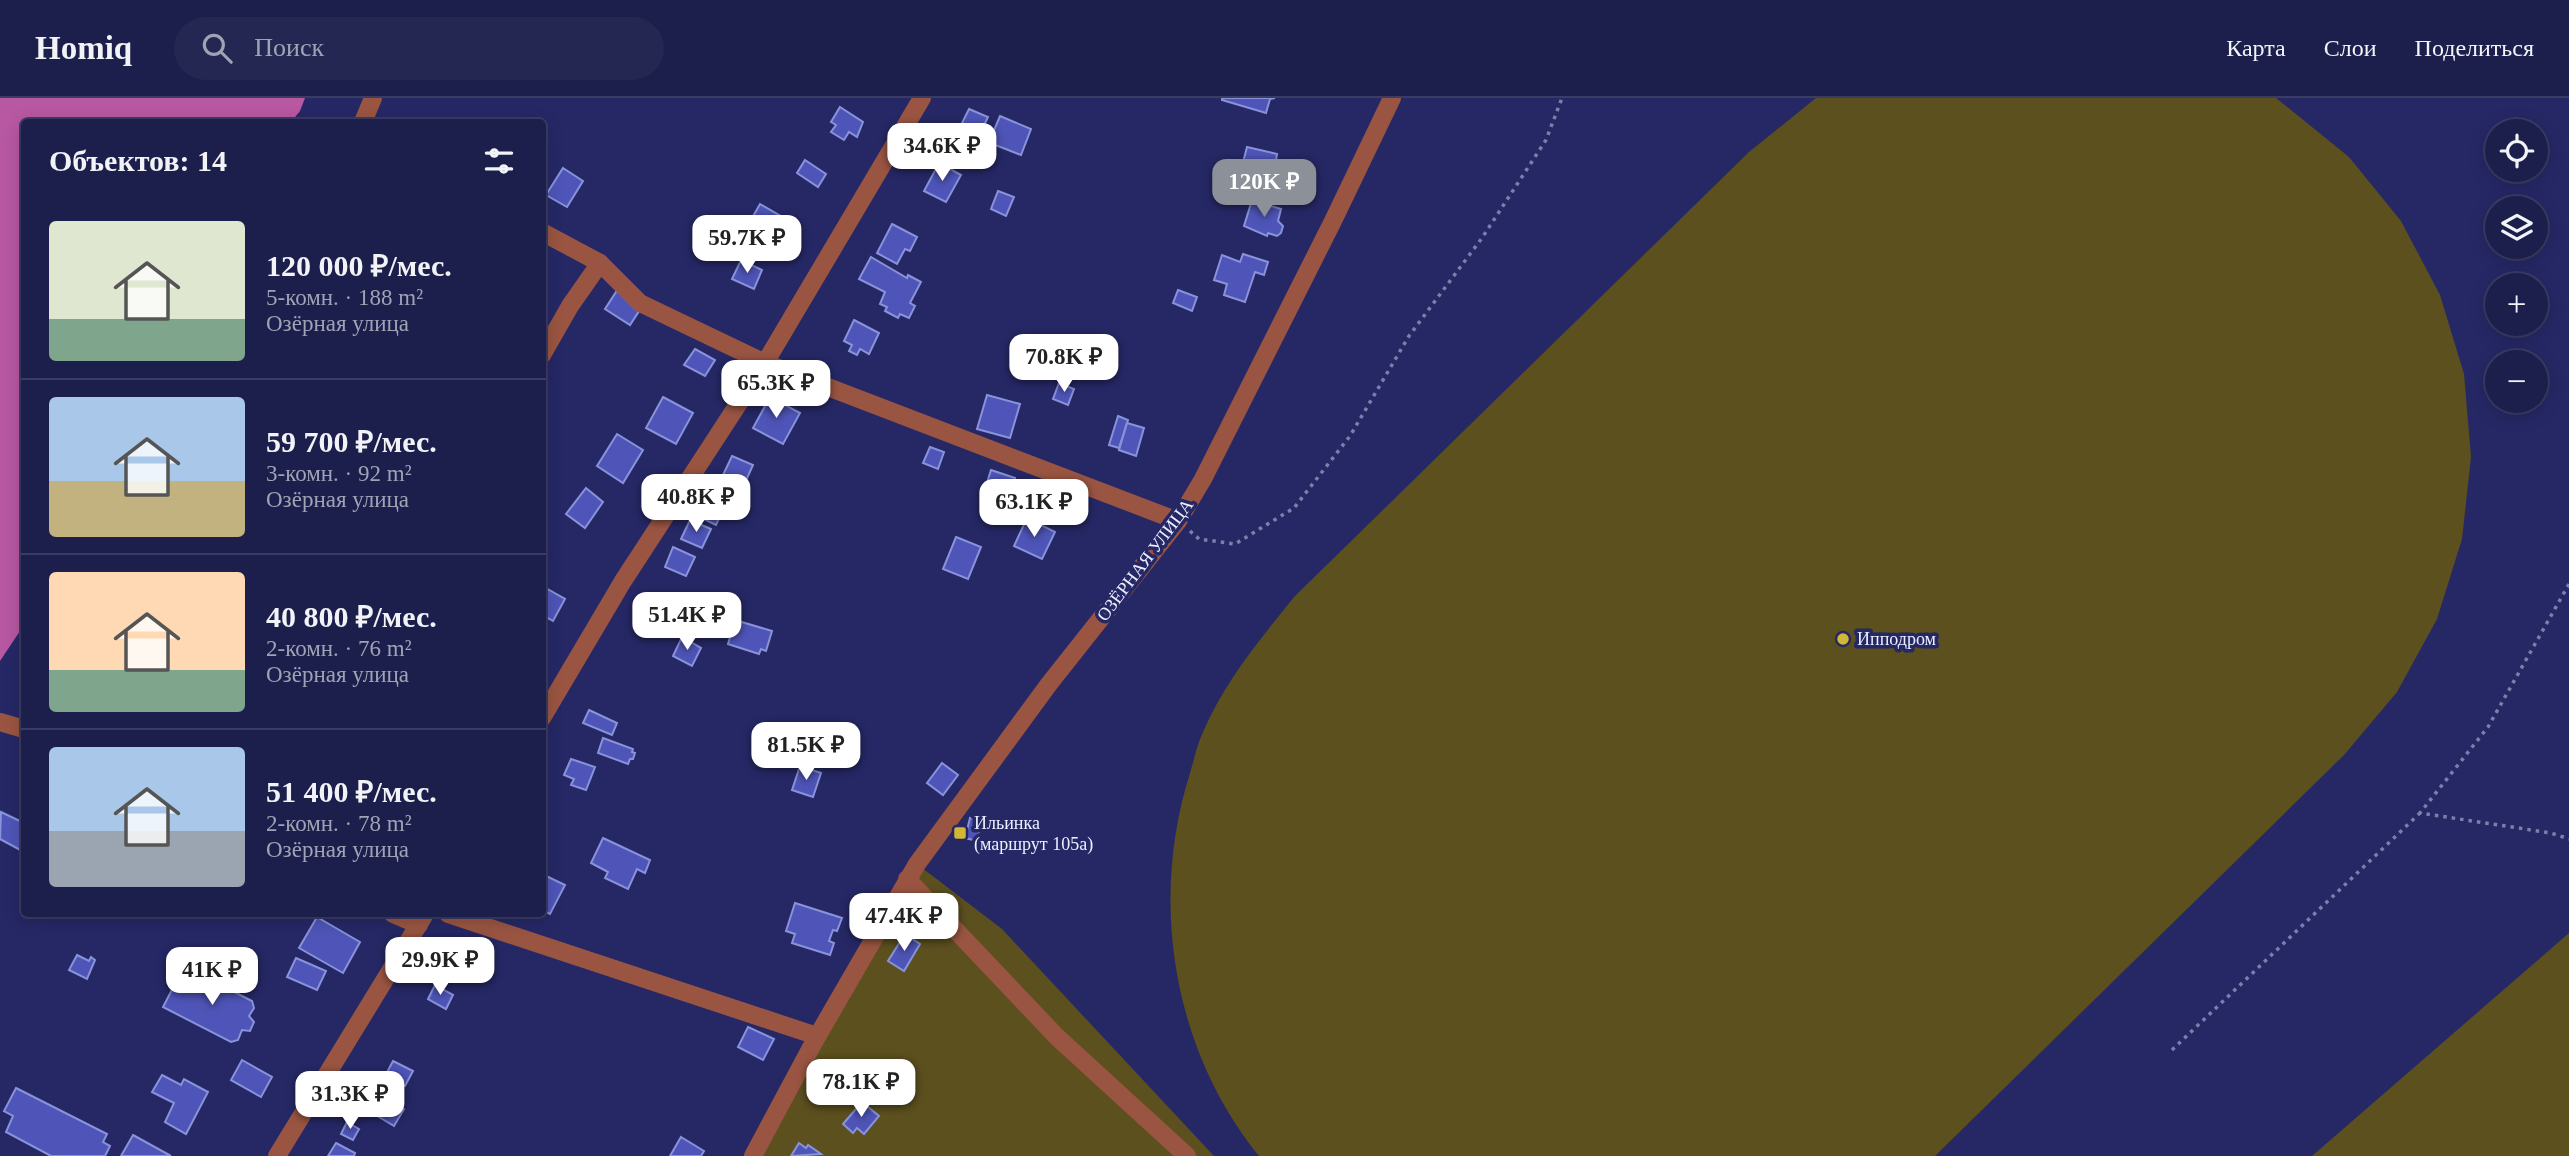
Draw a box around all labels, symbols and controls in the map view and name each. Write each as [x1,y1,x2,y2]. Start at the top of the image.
search box [174,17,664,80]
icon: search [198,29,236,67]
text: Homiq [35,30,132,66]
text: Поиск [254,33,324,62]
text: Карта [2226,35,2286,61]
text: Слои [2324,35,2377,61]
text: Поделиться [2415,35,2534,61]
map controls [2485,119,2548,413]
button: locate [2485,119,2548,182]
pin: 34.6K ₽ [877,123,1007,183]
text: 34.6K ₽ [903,133,981,158]
icon: filters [480,142,518,180]
text: Объектов: 14 [49,144,227,177]
pin: 120K ₽ [1207,159,1321,219]
text: 120K ₽ [1228,169,1300,194]
button: layers [2485,196,2548,259]
pin: 59.7K ₽ [682,216,812,275]
text: 59.7K ₽ [708,225,786,250]
icon: home [105,249,189,333]
text: 120 000 ₽/мес. [266,249,452,282]
button: + [2485,273,2548,336]
text: 5-комн. · 188 m² [266,285,423,310]
text: Озёрная улица [266,311,409,336]
pin: 70.8K ₽ [999,334,1129,394]
text: 70.8K ₽ [1025,344,1103,369]
button: − [2485,350,2548,413]
pin: 65.3K ₽ [711,360,841,420]
text: 65.3K ₽ [737,370,815,395]
icon: home [105,425,189,509]
text: 59 700 ₽/мес. [266,425,437,458]
text: 3-комн. · 92 m² [266,461,412,486]
pin: 40.8K ₽ [631,474,761,534]
pin: 63.1K ₽ [969,480,1099,539]
text: 40.8K ₽ [657,484,735,509]
text: Озёрная улица [266,487,409,512]
text: 63.1K ₽ [995,489,1073,514]
street label: ОЗЁРНАЯ УЛИЦА [1093,495,1197,625]
pin: 51.4K ₽ [622,592,752,652]
icon: home [105,600,189,684]
text: 40 800 ₽/мес. [266,600,437,633]
text: 51.4K ₽ [648,602,726,627]
place label: Ипподром [1857,629,1936,649]
marker: Ипподром [1835,631,1851,647]
text: 2-комн. · 76 m² [266,636,412,661]
text: Озёрная улица [266,662,409,687]
pin: 81.5K ₽ [741,722,871,782]
text: 81.5K ₽ [767,732,845,757]
icon: home [105,775,189,859]
text: 51 400 ₽/мес. [266,775,437,808]
text: 2-комн. · 78 m² [266,811,412,836]
place label: Ильинка (маршрут 105а) [974,813,1093,855]
marker: Ильинка (маршрут 105а) [952,825,968,841]
text: Озёрная улица [266,837,409,862]
pin: 47.4K ₽ [839,894,969,953]
text: 47.4K ₽ [865,903,943,928]
pin: 29.9K ₽ [375,937,505,997]
text: 29.9K ₽ [401,947,479,972]
pin: 41K ₽ [163,948,261,1007]
text: 41K ₽ [182,957,242,982]
pin: 78.1K ₽ [796,1060,926,1119]
text: 78.1K ₽ [822,1069,900,1094]
pin: 31.3K ₽ [285,1072,415,1131]
text: 31.3K ₽ [311,1081,389,1106]

